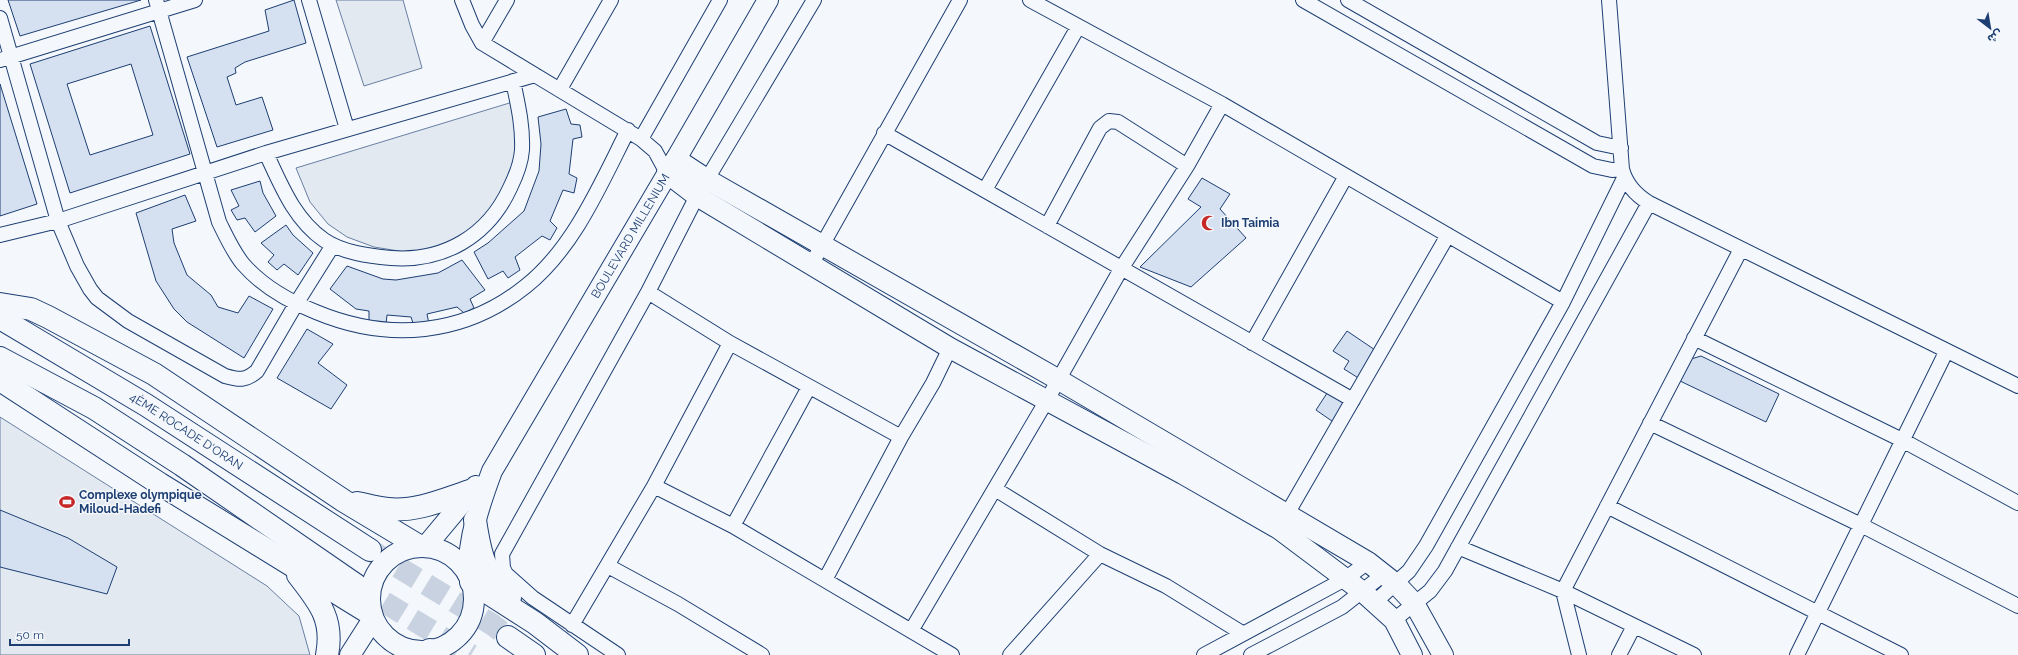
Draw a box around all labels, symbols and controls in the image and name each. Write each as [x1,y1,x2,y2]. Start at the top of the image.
north arrow [1970,8,2010,48]
text: ش [1985,27,2005,46]
street label: BOULEVARD MILLENIUM [588,171,673,301]
mosque icon: Ibn Taimia [1200,214,1218,232]
place label: Ibn Taimia [1221,216,1279,230]
street label: 4ÈME ROCADE D'ORAN [127,390,246,473]
place label: Complexe olympique Miloud-Hadefi [79,488,202,516]
sports icon: Complexe olympique Miloud-Hadefi [58,493,76,511]
scale bar [10,621,129,647]
text: 50 m [16,628,44,642]

